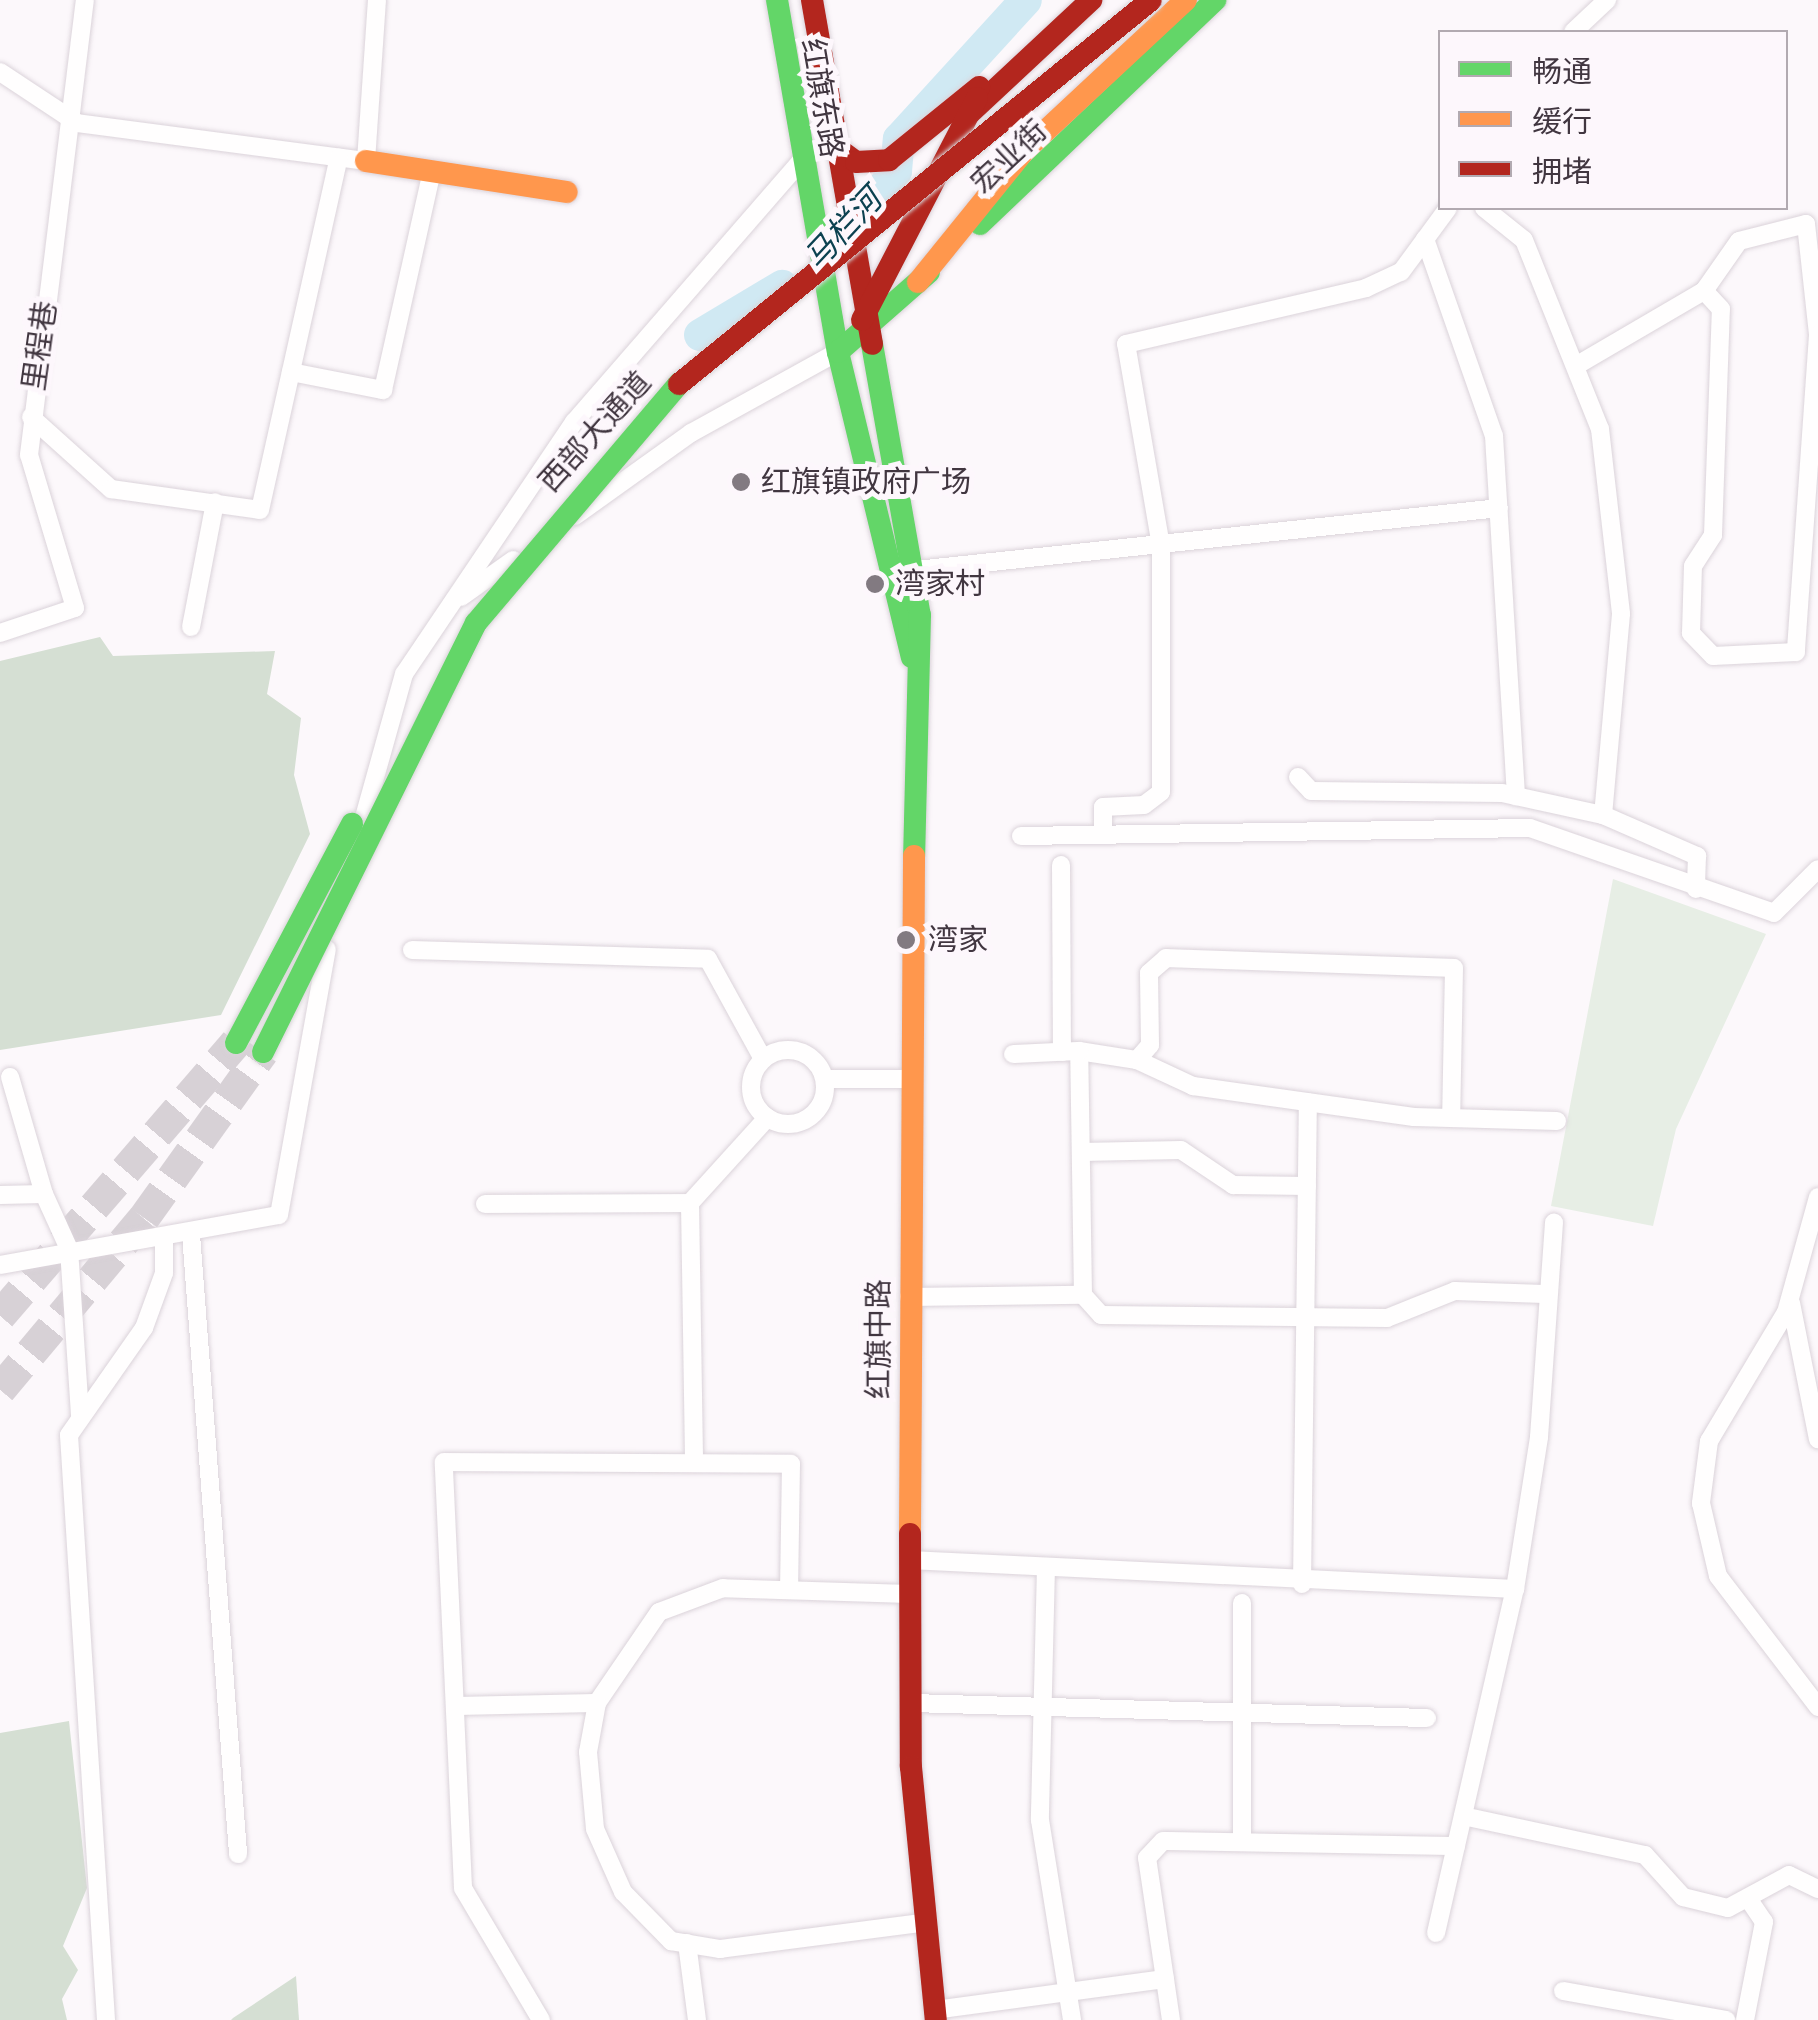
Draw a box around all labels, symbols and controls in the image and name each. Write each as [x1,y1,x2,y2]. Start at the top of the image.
legend [1438,30,1788,210]
street label: 红旗东路 [794,36,850,160]
text: 畅通 [1532,55,1592,88]
text: 缓行 [1532,105,1592,138]
street label: 宏业街 [964,113,1054,201]
text: 拥堵 [1532,155,1592,188]
water label: 马栏河 [796,181,890,277]
street label: 里程巷 [16,299,64,393]
street label: 西部大通道 [531,364,659,500]
place label: 红旗镇政府广场 [761,464,971,500]
marker: 红旗镇政府广场 [730,471,752,493]
place label: 湾家村 [895,566,985,602]
marker: 湾家村 [864,573,886,595]
place label: 湾家 [928,922,988,958]
marker: 湾家 [893,927,919,953]
street label: 红旗中路 [861,1279,897,1399]

